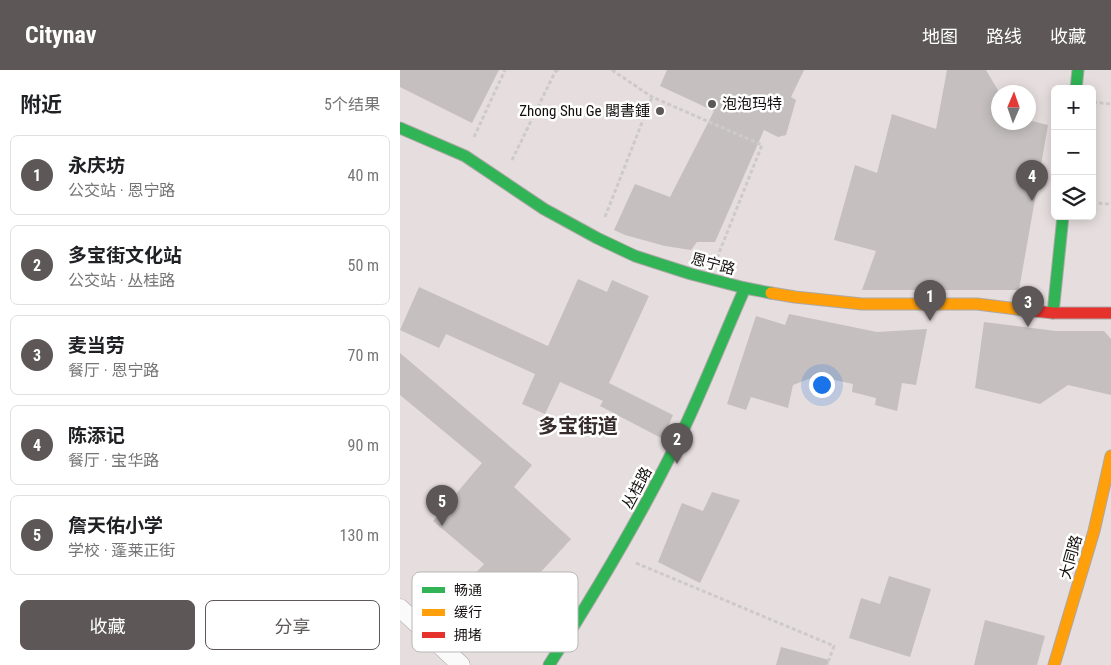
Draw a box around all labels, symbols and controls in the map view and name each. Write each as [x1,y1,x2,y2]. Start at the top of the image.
text: Citynav [25,21,96,49]
text: 地图 [922,26,958,47]
text: 路线 [986,26,1022,47]
text: 收藏 [1050,26,1086,47]
north arrow [991,85,1036,130]
map controls [1051,85,1096,220]
button: + [1051,85,1096,130]
text: 附近 [20,93,62,117]
text: 5个结果 [324,95,380,114]
place label: 泡泡玛特 [722,95,782,113]
marker: 泡泡玛特 [706,98,718,110]
place label: Zhong Shu Ge 閣書鍾 [519,102,650,120]
marker: Zhong Shu Ge 閣書鍾 [654,105,666,117]
button: − [1051,130,1096,175]
text: 永庆坊 [68,154,125,177]
pin: 4 [1016,160,1048,201]
text: 1 [33,166,41,185]
text: 40 m [347,166,379,185]
button: layers [1051,175,1096,220]
text: 公交站 · 恩宁路 [68,181,175,200]
text: 多宝街文化站 [68,244,182,267]
street label: 恩宁路 [689,249,737,279]
text: 2 [33,256,41,275]
text: 50 m [347,256,379,275]
text: 公交站 · 丛桂路 [68,271,175,290]
pin: 1 [914,280,946,321]
pin: 3 [1012,286,1044,327]
text: 麦当劳 [68,334,125,357]
text: 3 [33,346,41,365]
text: 70 m [347,346,379,365]
text: 餐厅 · 恩宁路 [68,361,159,380]
your location [809,372,835,398]
district label: 多宝街道 [538,414,618,438]
pin: 2 [661,423,693,464]
text: 陈添记 [68,424,125,447]
text: 4 [33,436,41,455]
text: 90 m [347,436,379,455]
text: 餐厅 · 宝华路 [68,451,159,470]
street label: 丛桂路 [618,464,656,512]
pin: 5 [426,485,458,526]
text: 詹天佑小学 [68,514,163,537]
text: 5 [33,526,41,545]
text: 130 m [340,526,379,545]
street label: 大同路 [1056,533,1086,581]
text: 学校 · 蓬莱正街 [68,541,175,560]
legend [412,572,578,652]
text: 畅通 [454,582,482,598]
button: 收藏 [20,600,195,650]
button: 分享 [205,600,380,650]
text: 缓行 [454,604,482,620]
text: 拥堵 [454,627,482,643]

